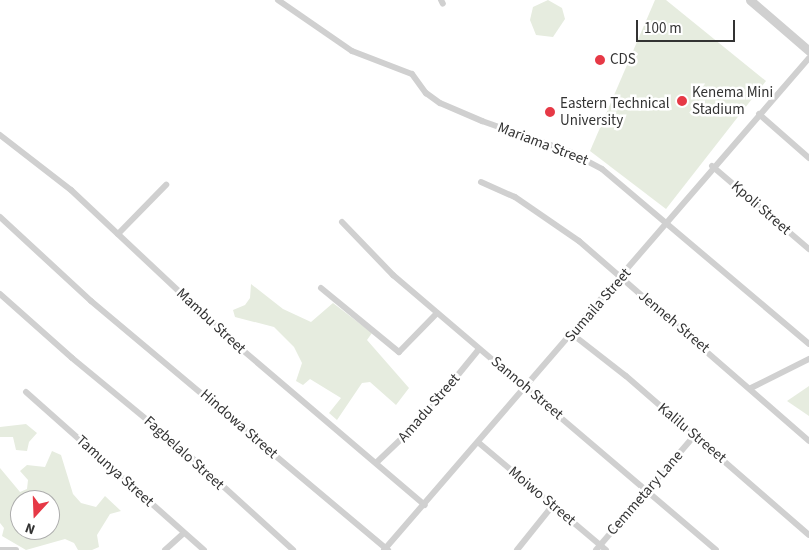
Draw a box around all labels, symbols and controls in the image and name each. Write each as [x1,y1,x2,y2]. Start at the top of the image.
scale bar [639,10,738,42]
text: 100 m [644,18,682,39]
place label: CDS [610,51,636,69]
marker: CDS [594,54,606,66]
place label: Kenema Mini Stadium [692,83,773,118]
place label: Eastern Technical University [560,94,670,129]
marker: Kenema Mini Stadium [676,95,688,107]
marker: Eastern Technical University [544,106,556,118]
street label: Mariama Street [495,118,591,170]
street label: Kpoli Street [727,177,795,239]
street label: Sumaila Street [561,264,635,346]
street label: Mambu Street [173,284,249,358]
street label: Jenneh Street [635,287,713,357]
street label: Sannoh Street [487,353,567,423]
street label: Amadu Street [394,370,464,446]
street label: Hindowa Street [197,385,281,463]
street label: Kalilu Streeet [654,399,730,467]
street label: Fagbelalo Street [140,412,228,494]
street label: Tamunya Street [73,431,157,511]
street label: Cemmetary Lane [603,447,687,539]
street label: Moiwo Street [505,463,579,529]
north arrow [10,490,60,540]
text: N [22,517,38,539]

